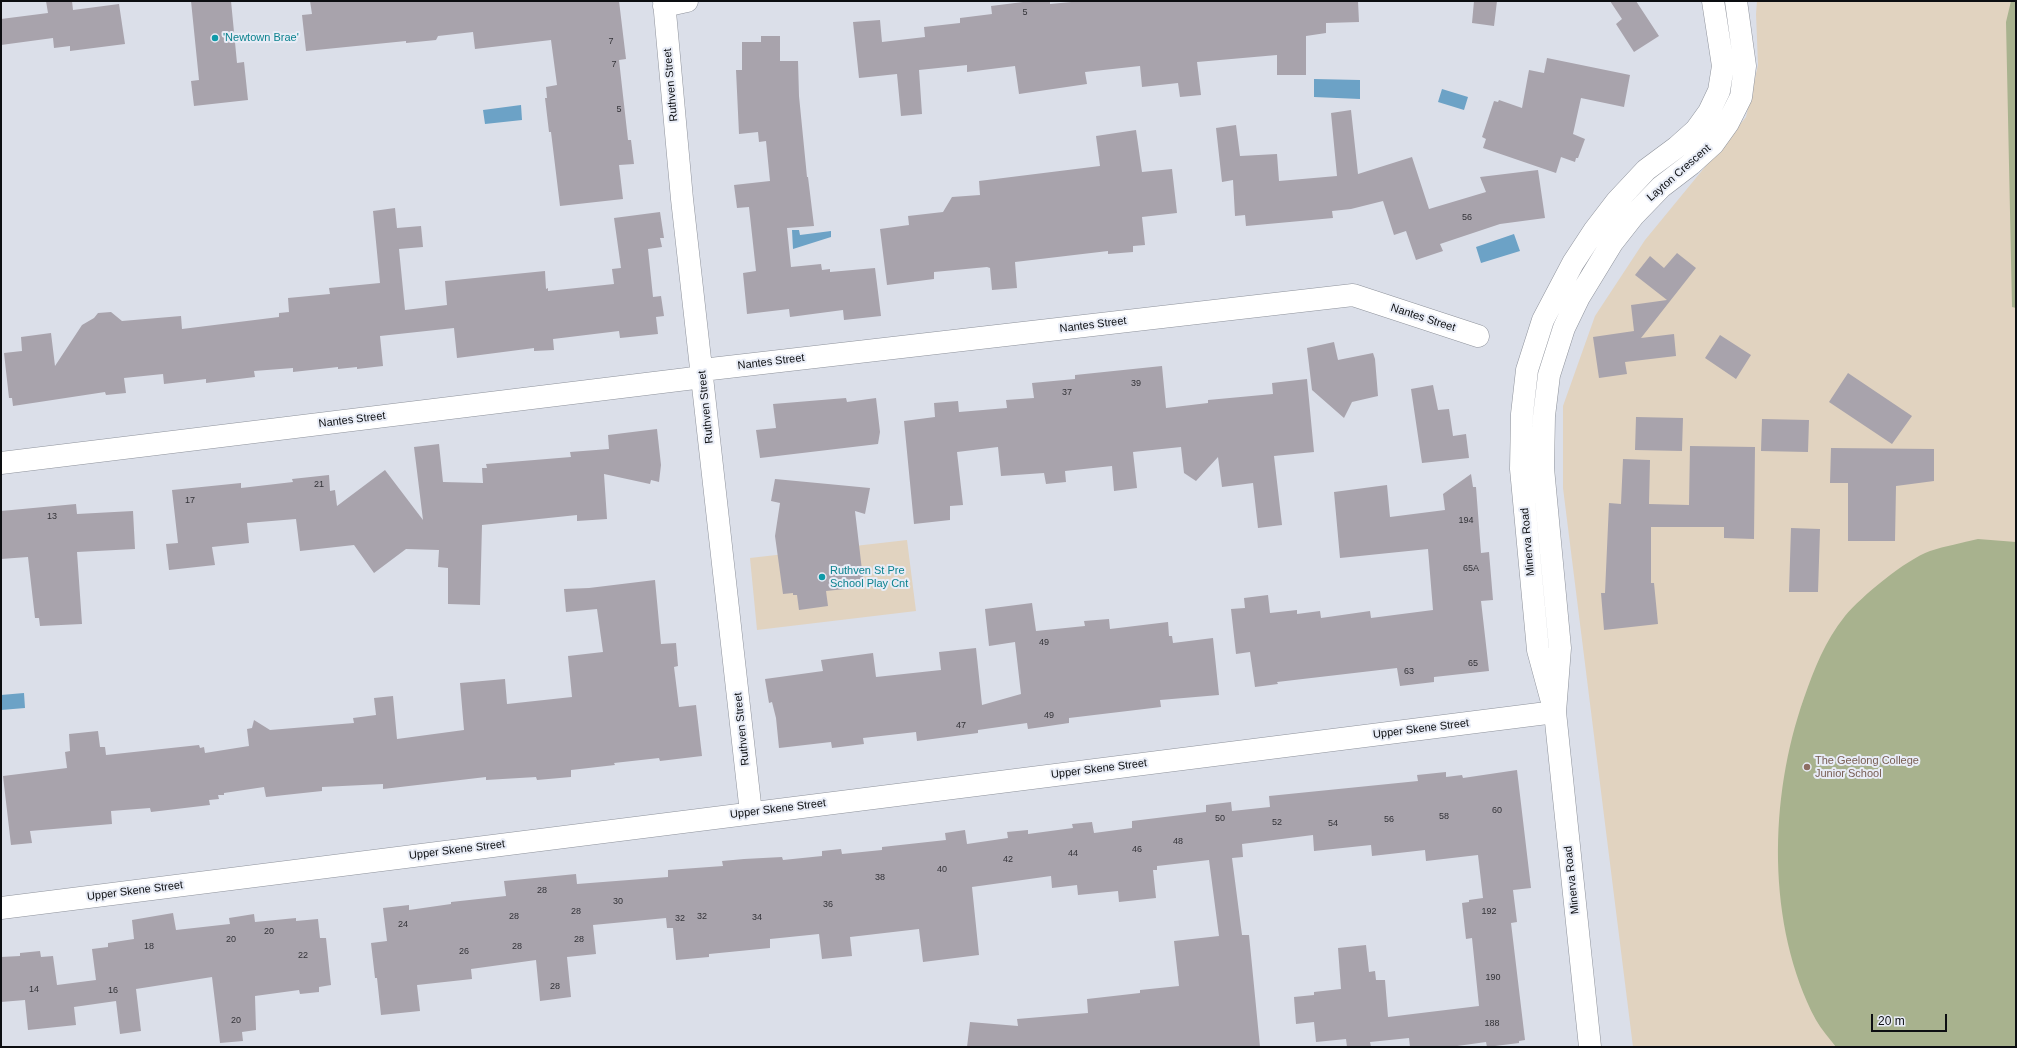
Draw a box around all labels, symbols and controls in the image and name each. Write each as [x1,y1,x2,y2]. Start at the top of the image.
house number: 5 [1022,8,1028,18]
place label: 'Newtown Brae' [223,31,299,45]
marker: 'Newtown Brae' [210,33,220,43]
house number: 7 [608,37,614,47]
street label: Ruthven Street [661,48,681,122]
house number: 7 [611,60,617,70]
house number: 5 [616,105,622,115]
street label: Layton Crescent [1644,142,1714,204]
house number: 56 [1462,213,1472,223]
street label: Nantes Street [1389,301,1457,335]
street label: Nantes Street [1059,314,1127,336]
street label: Nantes Street [737,351,805,373]
street label: Ruthven Street [696,370,716,444]
house number: 39 [1131,379,1141,389]
house number: 37 [1062,388,1072,398]
street label: Nantes Street [318,409,386,431]
house number: 21 [314,480,324,490]
house number: 17 [185,496,195,506]
street label: Minerva Road [1518,507,1538,577]
house number: 13 [47,512,57,522]
house number: 194 [1458,516,1474,526]
place label: Ruthven St Pre School Play Cnt [830,564,908,590]
house number: 65A [1463,564,1479,574]
marker: Ruthven St Pre School Play Cnt [817,572,827,582]
house number: 49 [1039,638,1049,648]
house number: 65 [1468,659,1478,669]
house number: 63 [1404,667,1414,677]
street label: Ruthven Street [732,692,752,766]
house number: 49 [1044,711,1054,721]
street label: Upper Skene Street [1372,717,1470,741]
house number: 47 [956,721,966,731]
place label: The Geelong College Junior School [1815,754,1919,780]
street label: Upper Skene Street [1050,757,1148,781]
marker: The Geelong College Junior School [1802,762,1812,772]
street label: Upper Skene Street [729,797,827,821]
house number: 60 [1492,806,1502,816]
house number: 58 [1439,812,1449,822]
house number: 50 [1215,814,1225,824]
house number: 56 [1384,815,1394,825]
house number: 52 [1272,818,1282,828]
house number: 54 [1328,819,1338,829]
house number: 48 [1173,837,1183,847]
street label: Upper Skene Street [408,838,506,862]
house number: 46 [1132,845,1142,855]
street label: Minerva Road [1562,845,1582,915]
house number: 44 [1068,849,1078,859]
house number: 42 [1003,855,1013,865]
house number: 40 [937,865,947,875]
house number: 38 [875,873,885,883]
street label: Upper Skene Street [86,879,184,903]
house number: 28 [537,886,547,896]
house number: 30 [613,897,623,907]
house number: 36 [823,900,833,910]
house number: 28 [571,907,581,917]
house number: 192 [1481,907,1497,917]
house number: 28 [509,912,519,922]
house number: 32 [697,912,707,922]
house number: 34 [752,913,762,923]
house number: 32 [675,914,685,924]
house number: 24 [398,920,408,930]
house number: 20 [264,927,274,937]
house number: 20 [226,935,236,945]
house number: 28 [574,935,584,945]
house number: 18 [144,942,154,952]
house number: 28 [512,942,522,952]
house number: 26 [459,947,469,957]
house number: 22 [298,951,308,961]
house number: 190 [1485,973,1501,983]
house number: 28 [550,982,560,992]
house number: 14 [29,985,39,995]
house number: 16 [108,986,118,996]
scale bar [1873,1006,1949,1032]
text: 20 m [1878,1014,1905,1028]
house number: 20 [231,1016,241,1026]
house number: 188 [1484,1019,1500,1029]

